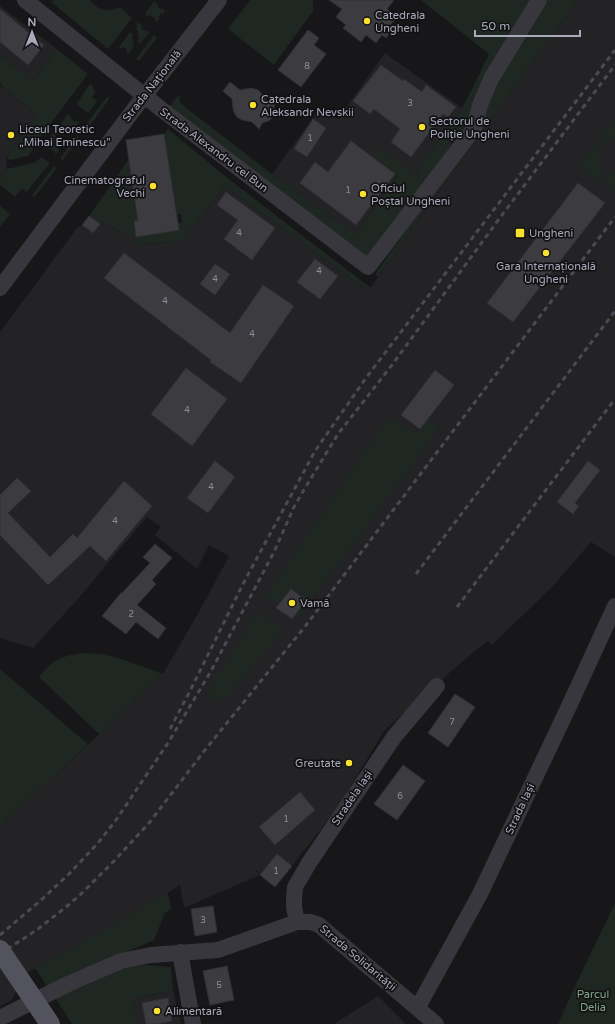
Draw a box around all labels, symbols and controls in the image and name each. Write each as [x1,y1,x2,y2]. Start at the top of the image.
place label: Catedrala Ungheni [375,9,425,35]
north arrow [12,12,52,52]
scale bar [475,12,580,38]
text: N [28,16,36,29]
marker: Catedrala Ungheni [362,16,372,26]
text: 50 m [481,19,510,33]
street label: Strada Națională [120,48,184,124]
house number: 8 [304,61,310,72]
place label: Catedrala Aleksandr Nevskii [261,93,354,119]
house number: 3 [407,98,413,109]
marker: Catedrala Aleksandr Nevskii [248,100,258,110]
street label: Strada Alexandru cel Bun [157,105,271,195]
place label: Sectorul de Poliție Ungheni [430,115,510,141]
marker: Sectorul de Poliție Ungheni [417,122,427,132]
place label: Liceul Teoretic „Mihai Eminescu” [19,123,111,149]
marker: Liceul Teoretic „Mihai Eminescu” [6,130,16,140]
house number: 1 [307,133,313,144]
place label: Cinematograful Vechi [64,174,145,200]
marker: Cinematograful Vechi [148,181,158,191]
place label: Oficiul Poștal Ungheni [371,182,450,208]
house number: 1 [345,185,351,196]
marker: Oficiul Poștal Ungheni [358,189,368,199]
marker: Ungheni [514,227,526,239]
place label: Ungheni [529,227,573,240]
house number: 4 [236,228,242,239]
marker: Gara Internațională Ungheni [541,248,551,258]
place label: Gara Internațională Ungheni [496,260,596,286]
house number: 4 [316,266,322,277]
house number: 4 [212,274,218,285]
house number: 4 [162,296,168,307]
house number: 4 [249,329,255,340]
house number: 4 [184,405,190,416]
house number: 4 [208,482,214,493]
house number: 4 [112,516,118,527]
place label: Vamă [300,597,330,610]
marker: Vamă [287,598,297,608]
house number: 2 [128,609,134,620]
house number: 7 [449,717,455,728]
place label: Greutate [295,757,341,770]
marker: Greutate [344,758,354,768]
street label: Stradela Iași [329,768,375,828]
street label: Strada Iași [503,782,537,836]
house number: 6 [397,791,403,802]
house number: 1 [283,814,289,825]
house number: 1 [273,866,279,877]
house number: 3 [200,915,206,926]
street label: Strada Solidarității [317,922,399,994]
house number: 5 [216,980,222,991]
park label: Parcul Delia [577,988,609,1014]
place label: Alimentară [165,1005,222,1018]
marker: Alimentară [152,1006,162,1016]

